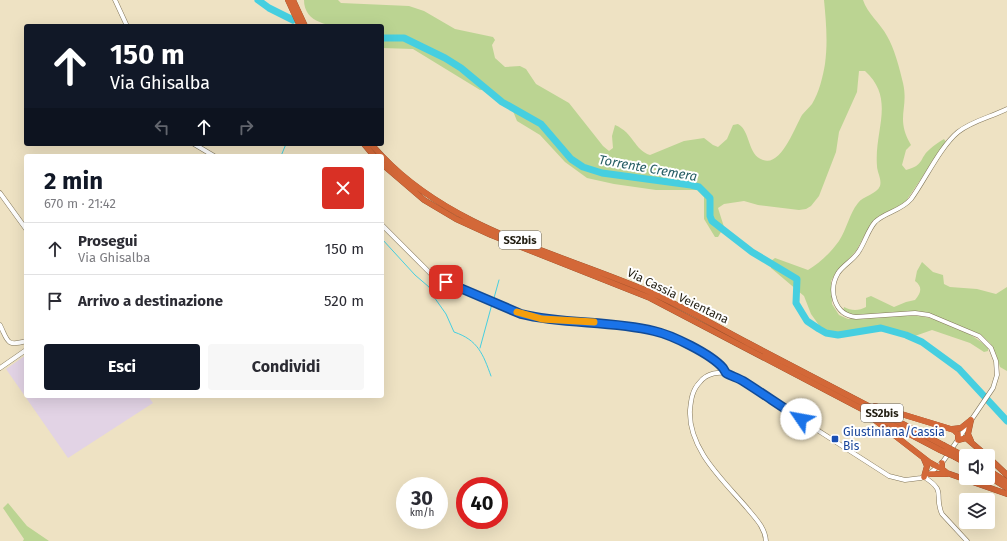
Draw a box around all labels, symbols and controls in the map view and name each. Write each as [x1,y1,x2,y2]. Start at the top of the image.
text: 150 m [110,38,185,71]
icon: ahead [44,40,96,92]
text: Via Ghisalba [110,72,210,94]
icon: left [151,116,173,138]
icon: ahead [193,116,215,138]
icon: right [235,116,257,138]
water label: Torrente Cremera [598,152,698,184]
text: 2 min [44,167,103,195]
button: close [322,167,364,209]
text: 670 m · 21:42 [44,196,116,211]
road number: SS2bis [499,231,541,249]
text: Prosegui [78,232,137,250]
icon: ahead [44,238,66,260]
text: 150 m [325,240,364,258]
text: Via Ghisalba [78,250,150,265]
pin [429,265,463,299]
street label: Via Cassia Veientana [625,265,731,327]
icon: arrive [435,271,457,293]
icon: arrive [44,290,66,312]
text: Arrivo a destinazione [78,292,223,310]
text: 520 m [324,292,364,310]
button: Esci [44,344,200,390]
button: Condividi [208,344,364,390]
position arrow [780,398,822,440]
road number: SS2bis [861,404,903,422]
place label: Giustiniana/Cassia Bis [843,425,945,453]
marker: Giustiniana/Cassia Bis [830,434,840,444]
map controls [959,449,995,529]
button: sound [959,449,995,485]
speed limit sign: 40 [456,477,508,529]
text: 30 [411,486,433,510]
button: layers [959,493,995,529]
text: km/h [410,507,434,519]

